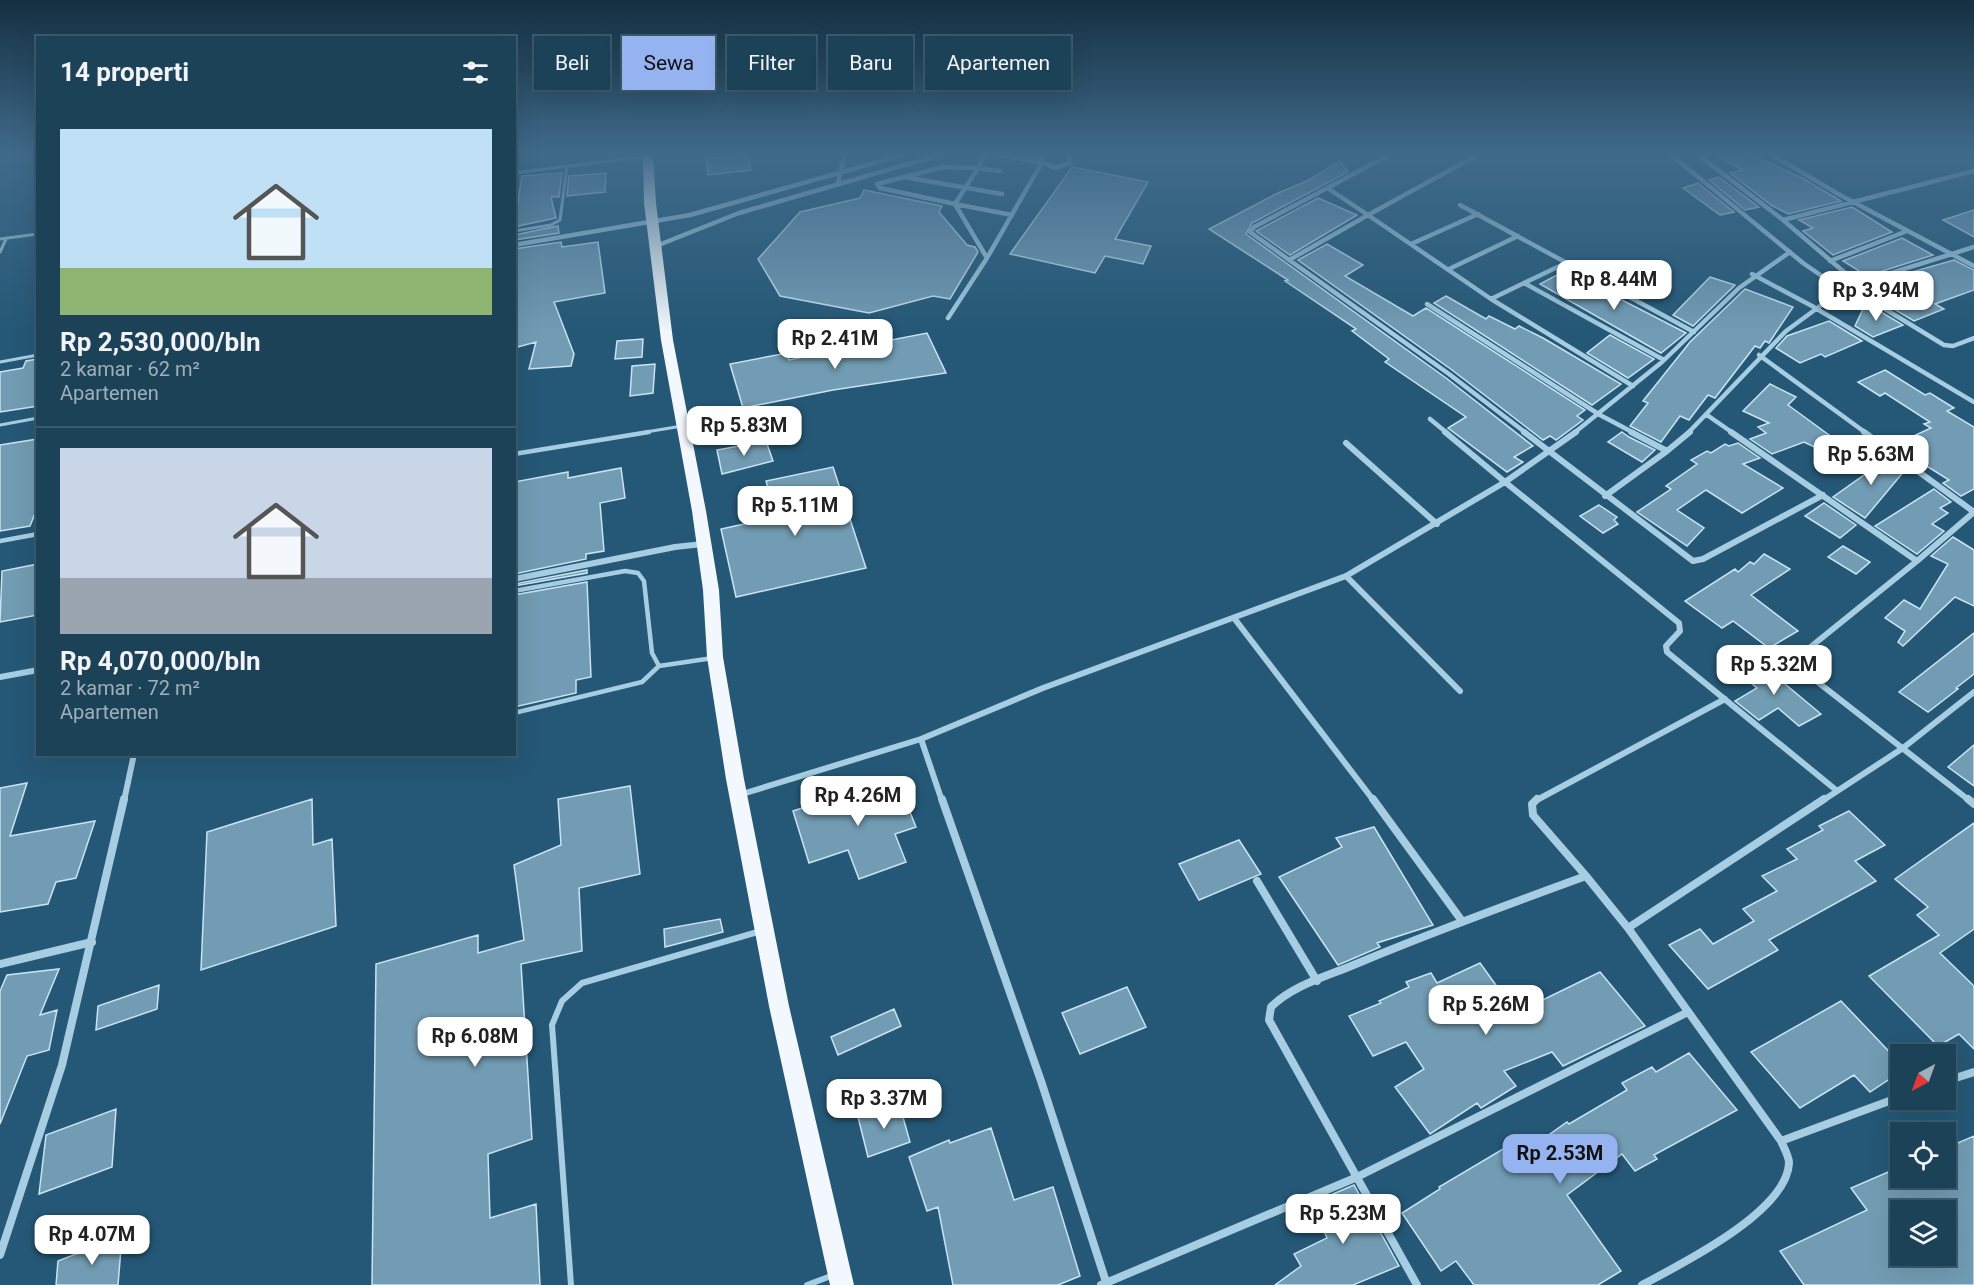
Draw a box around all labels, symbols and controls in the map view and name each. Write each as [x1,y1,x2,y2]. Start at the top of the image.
chip: Beli [534,36,610,90]
chip: Sewa [622,36,715,90]
chip: Filter [727,36,816,90]
chip: Baru [828,36,913,90]
chip: Apartemen [925,36,1071,90]
icon: filters [459,56,492,89]
text: 14 properti [60,57,189,87]
icon: home [222,168,330,276]
pin: Rp 8.44M [1552,260,1676,311]
text: Rp 8.44M [1571,267,1657,291]
pin: Rp 3.94M [1814,271,1938,322]
text: Rp 3.94M [1833,278,1919,302]
pin: Rp 2.41M [773,319,897,370]
text: Rp 2.41M [792,326,878,350]
text: Rp 2,530,000/bln [60,327,261,357]
text: 2 kamar · 62 m² [60,357,200,381]
text: Apartemen [60,381,159,405]
pin: Rp 5.83M [682,406,806,457]
text: Rp 5.83M [701,413,787,437]
pin: Rp 5.63M [1809,435,1933,486]
text: Rp 5.63M [1828,442,1914,466]
pin: Rp 5.11M [733,486,857,537]
icon: home [222,487,330,595]
text: Rp 5.11M [752,493,838,517]
pin: Rp 5.32M [1712,645,1836,696]
text: Rp 4,070,000/bln [60,646,261,676]
text: Rp 5.32M [1731,652,1817,676]
text: 2 kamar · 72 m² [60,676,200,700]
text: Apartemen [60,700,159,724]
pin: Rp 4.26M [796,776,920,827]
text: Rp 4.26M [815,783,901,807]
pin: Rp 5.26M [1424,985,1548,1036]
text: Rp 5.26M [1443,992,1529,1016]
pin: Rp 6.08M [413,1017,537,1068]
text: Rp 6.08M [432,1024,518,1048]
north arrow [1890,1044,1956,1110]
map controls [1890,1044,1956,1266]
pin: Rp 3.37M [822,1079,946,1130]
text: Rp 3.37M [841,1086,927,1110]
button: locate [1890,1122,1956,1188]
pin: Rp 2.53M [1498,1134,1622,1185]
text: Rp 2.53M [1517,1141,1603,1165]
pin: Rp 5.23M [1281,1194,1405,1245]
button: layers [1890,1200,1956,1266]
text: Rp 5.23M [1300,1201,1386,1225]
pin: Rp 4.07M [30,1215,154,1266]
text: Rp 4.07M [49,1222,135,1246]

